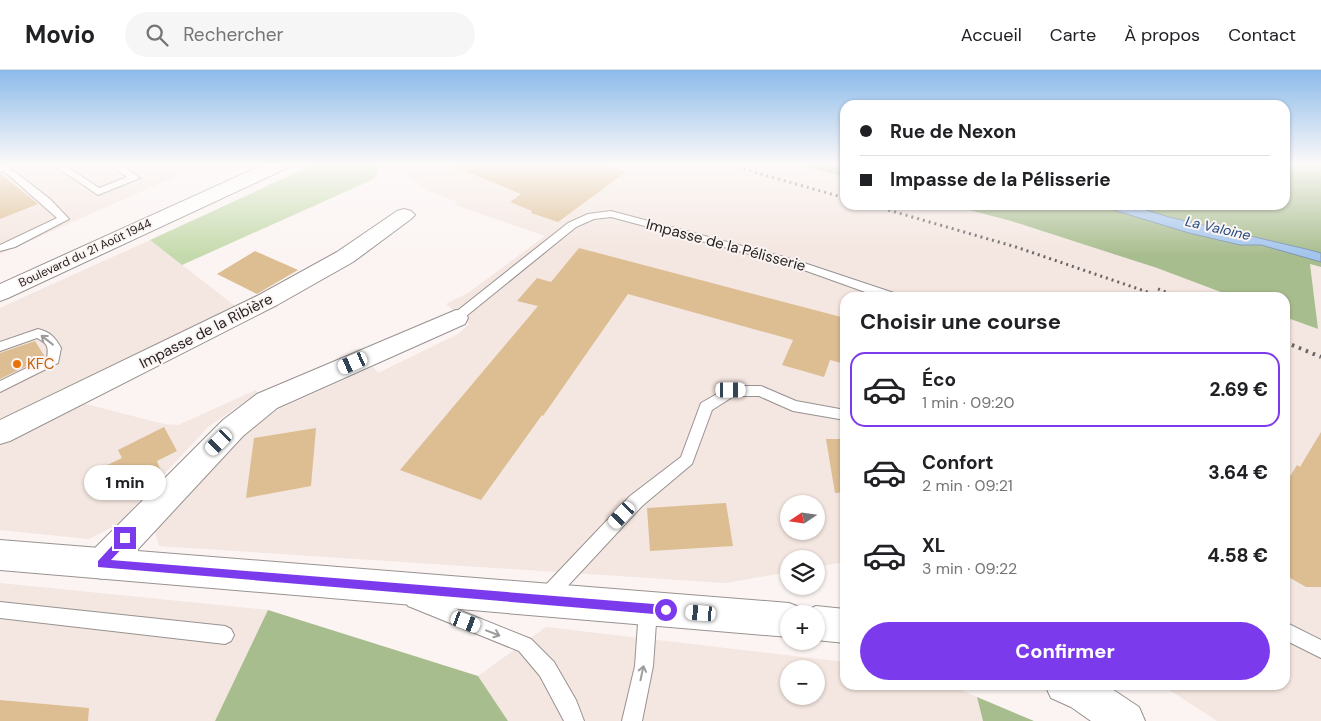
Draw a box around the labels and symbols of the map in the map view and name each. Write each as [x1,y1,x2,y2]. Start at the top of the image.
water label: La Valoine [1184,212,1252,244]
street label: Impasse de la Pélisserie [644,214,808,276]
street label: Boulevard du 21 Août 1944 [16,215,154,291]
street label: Impasse de la Ribière [136,289,276,373]
one-way arrow [40,335,54,345]
car [336,350,369,376]
place label: KFC [27,354,55,374]
marker: KFC [11,358,23,370]
car [716,383,746,398]
car [203,426,234,458]
callout: 1 min [84,466,166,500]
north arrow [780,495,825,540]
car [606,499,637,531]
route end [114,527,136,549]
route start [655,599,677,621]
car [685,604,716,622]
car [449,610,482,634]
one-way arrow [485,629,500,638]
one-way arrow [638,666,647,682]

